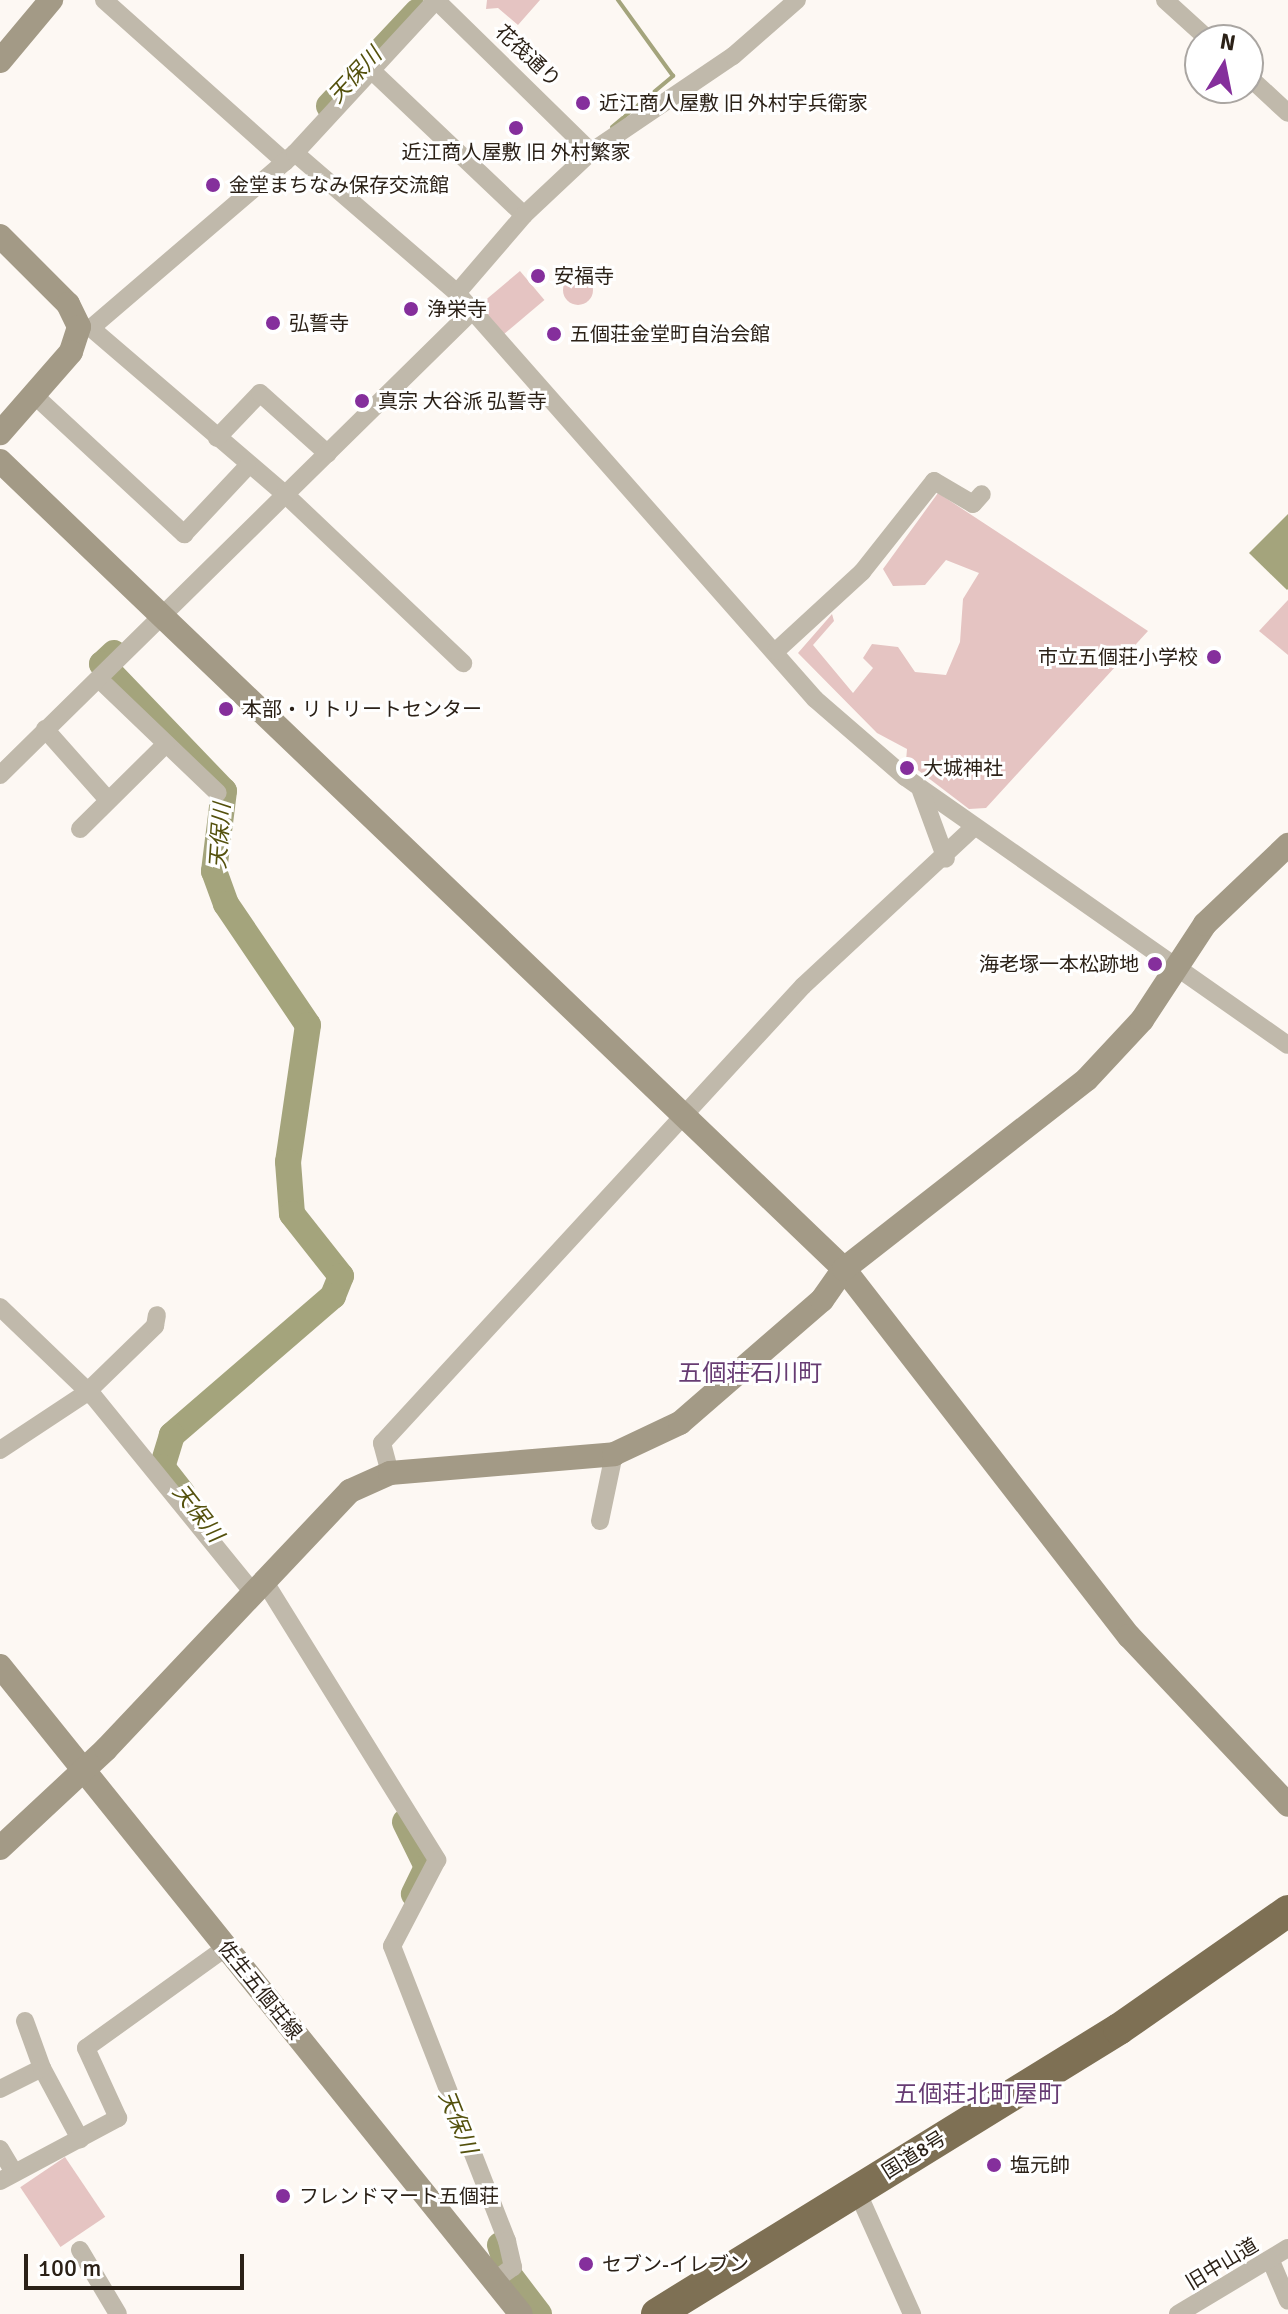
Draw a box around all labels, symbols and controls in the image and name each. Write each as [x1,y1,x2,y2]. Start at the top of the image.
street label: 花筏通り [491,20,565,92]
north arrow [1184,24,1264,104]
text: N [1218,27,1238,56]
water label: 天保川 [323,42,387,108]
place label: 近江商人屋敷 旧 外村宇兵衛家 [599,91,868,115]
marker: 近江商人屋敷 旧 外村宇兵衛家 [574,94,592,112]
marker: 近江商人屋敷 旧 外村繁家 [507,119,525,137]
place label: 近江商人屋敷 旧 外村繁家 [402,140,630,164]
place label: 金堂まちなみ保存交流館 [229,173,449,197]
marker: 金堂まちなみ保存交流館 [204,176,222,194]
place label: 安福寺 [554,264,614,288]
marker: 安福寺 [529,267,547,285]
place label: 浄栄寺 [427,297,487,321]
marker: 浄栄寺 [402,300,420,318]
place label: 弘誓寺 [289,311,349,335]
marker: 弘誓寺 [264,314,282,332]
place label: 五個荘金堂町自治会館 [570,322,770,346]
marker: 五個荘金堂町自治会館 [545,325,563,343]
place label: 真宗 大谷派 弘誓寺 [378,389,547,413]
marker: 真宗 大谷派 弘誓寺 [353,392,371,410]
place label: 市立五個荘小学校 [1038,645,1198,669]
marker: 市立五個荘小学校 [1205,648,1223,666]
place label: 本部・リトリートセンター [242,697,482,721]
marker: 本部・リトリートセンター [217,700,235,718]
place label: 大城神社 [923,756,1003,780]
marker: 大城神社 [898,759,916,777]
water label: 天保川 [205,802,235,870]
place label: 海老塚一本松跡地 [979,952,1139,976]
marker: 海老塚一本松跡地 [1146,955,1164,973]
district label: 五個荘石川町 [678,1360,822,1388]
water label: 天保川 [167,1479,229,1547]
street label: 佐生五個荘線 [213,1936,307,2044]
district label: 五個荘北町屋町 [894,2081,1062,2109]
water label: 天保川 [433,2086,483,2158]
street label: 国道8号 [878,2126,950,2184]
place label: 塩元帥 [1010,2153,1070,2177]
marker: 塩元帥 [985,2156,1003,2174]
place label: フレンドマート五個荘 [299,2184,499,2208]
marker: フレンドマート五個荘 [274,2187,292,2205]
street label: 旧中山道 [1182,2233,1262,2295]
scale bar [28,2238,248,2288]
place label: セブン-イレブン [602,2252,749,2276]
text: 100 m [38,2253,101,2283]
marker: セブン-イレブン [577,2255,595,2273]

